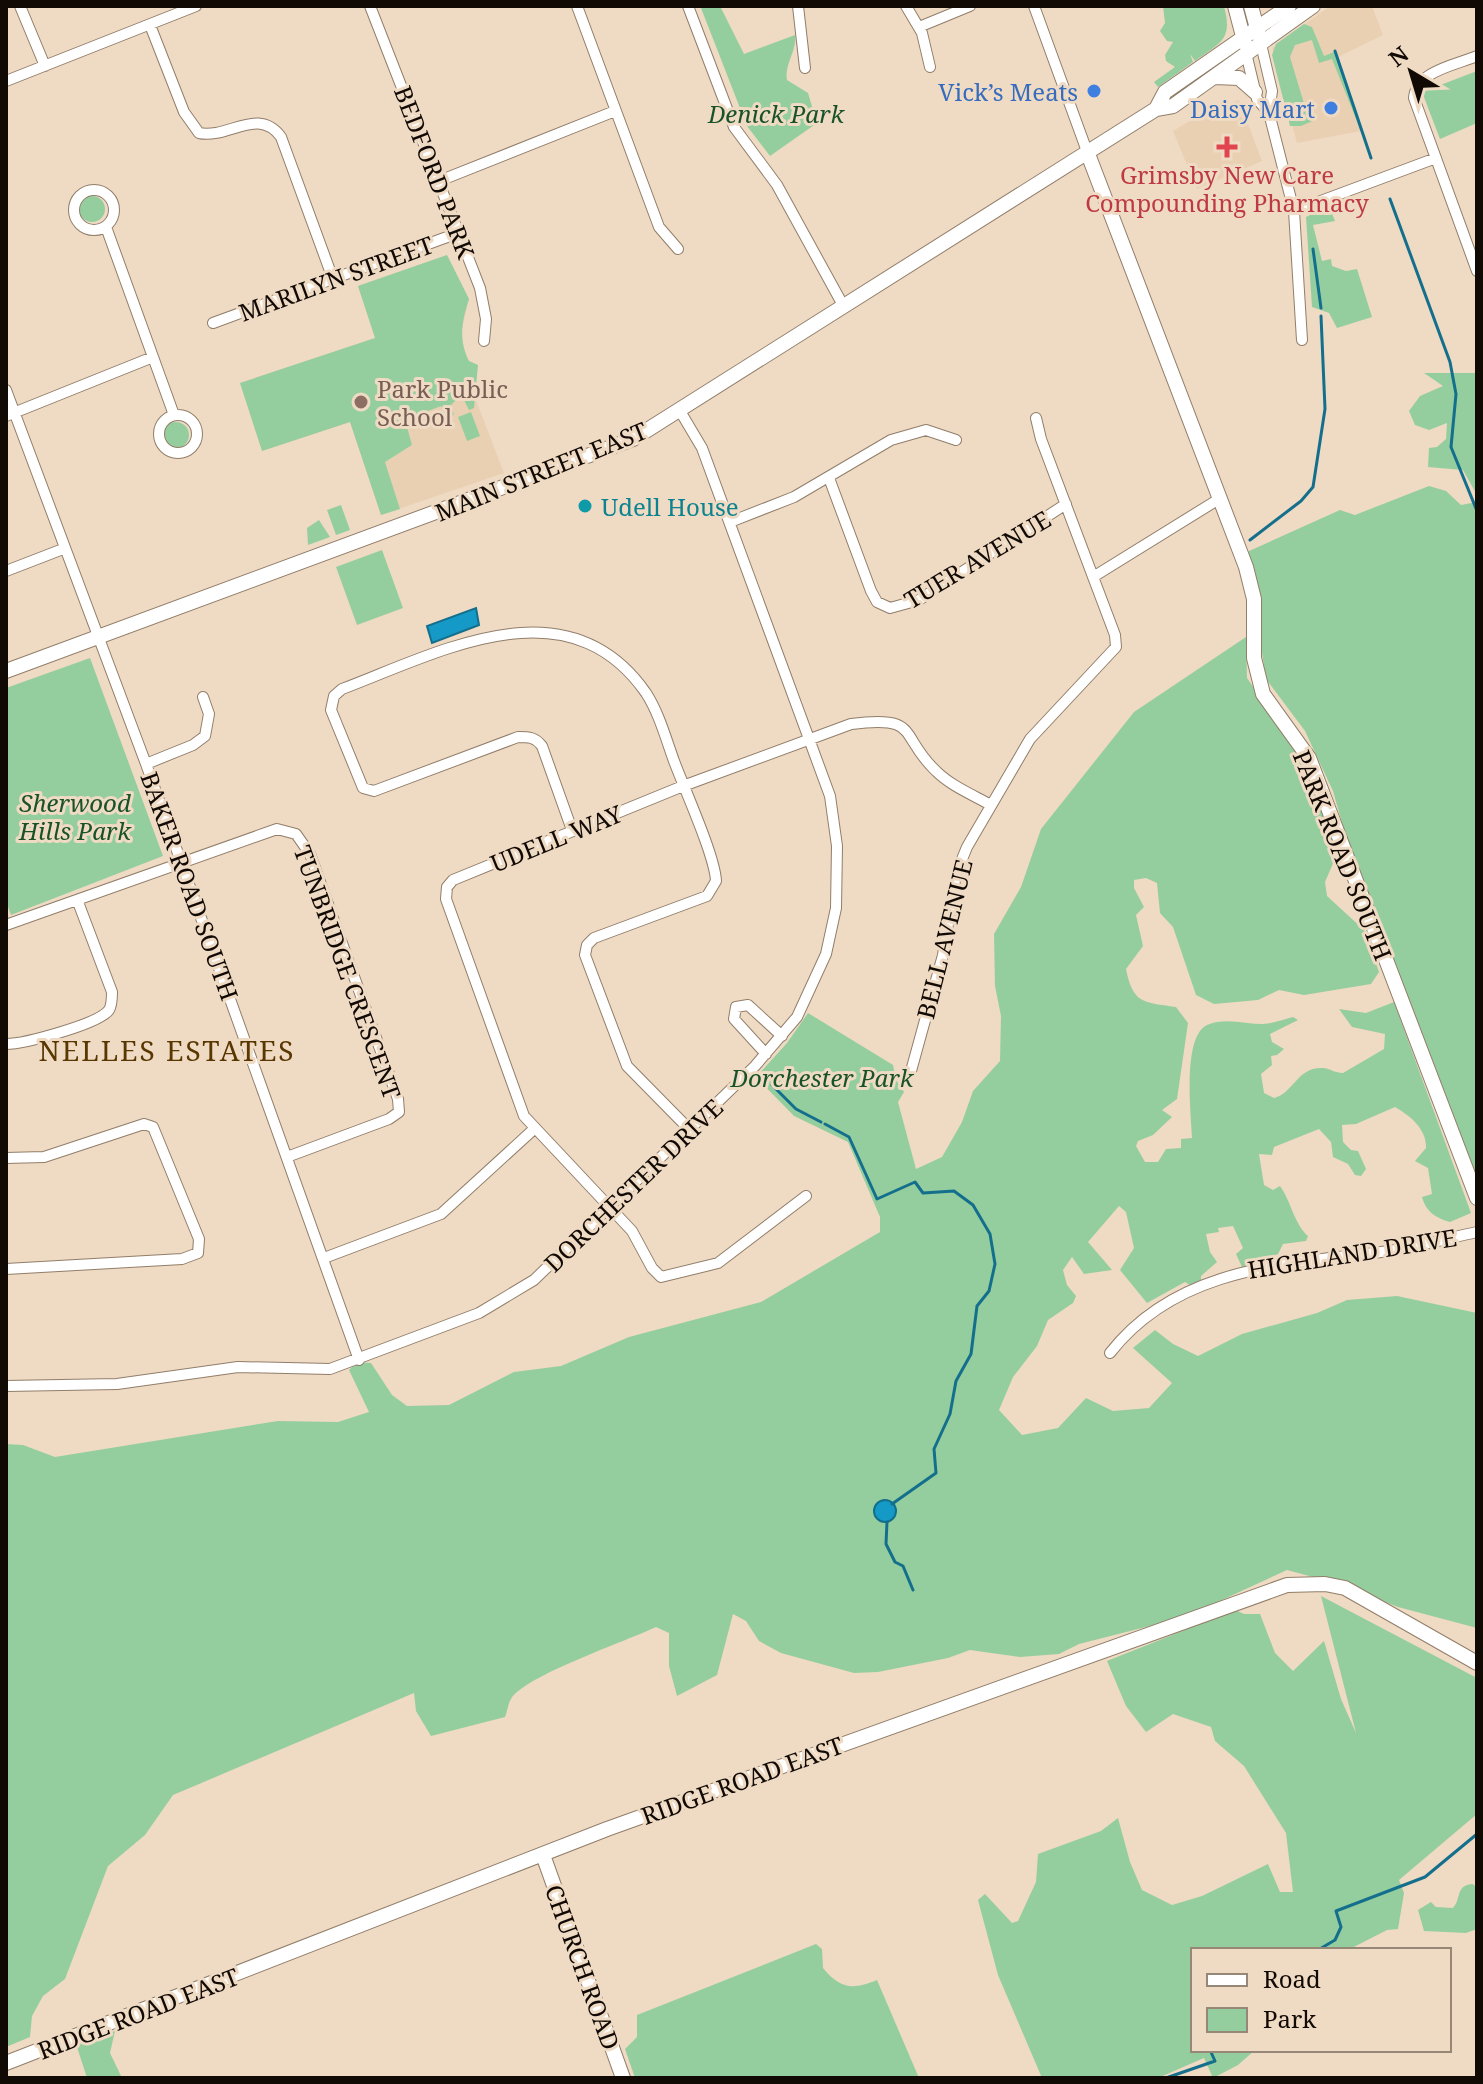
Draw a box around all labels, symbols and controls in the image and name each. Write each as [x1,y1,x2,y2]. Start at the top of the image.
north arrow [1371,32,1451,112]
text: N [1382,38,1414,73]
place label: Vick’s Meats [938,75,1078,108]
street label: BEDFORD PARK [387,81,483,264]
marker: Vick’s Meats [1085,82,1103,100]
place label: Daisy Mart [1190,92,1315,125]
park label: Denick Park [707,97,845,130]
marker: Daisy Mart [1322,99,1340,117]
marker: Grimsby New Care Compounding Pharmacy [1218,138,1236,156]
place label: Grimsby New Care Compounding Pharmacy [1085,158,1369,219]
street label: MARILYN STREET [234,227,438,329]
place label: Park Public School [377,372,508,433]
marker: Park Public School [352,393,370,411]
street label: MAIN STREET EAST [430,413,652,529]
place label: Udell House [601,490,739,523]
marker: Udell House [576,497,594,515]
street label: TUER AVENUE [898,502,1056,616]
street label: PARK ROAD SOUTH [1286,745,1400,965]
street label: BAKER ROAD SOUTH [133,767,247,1005]
park label: Sherwood Hills Park [18,786,132,847]
street label: UDELL WAY [485,796,628,879]
street label: TUNBRIDGE CRESCENT [287,841,409,1104]
street label: BELL AVENUE [908,856,980,1022]
district label: NELLES ESTATES [38,1031,296,1069]
park label: Dorchester Park [730,1061,915,1094]
street label: DORCHESTER DRIVE [536,1091,730,1279]
street label: HIGHLAND DRIVE [1245,1220,1459,1286]
street label: RIDGE ROAD EAST [636,1728,848,1832]
street label: CHURCH ROAD [538,1880,628,2054]
legend [1191,1948,1451,2052]
street label: RIDGE ROAD EAST [33,1959,243,2067]
text: Road [1263,1962,1321,1995]
text: Park [1263,2002,1317,2035]

